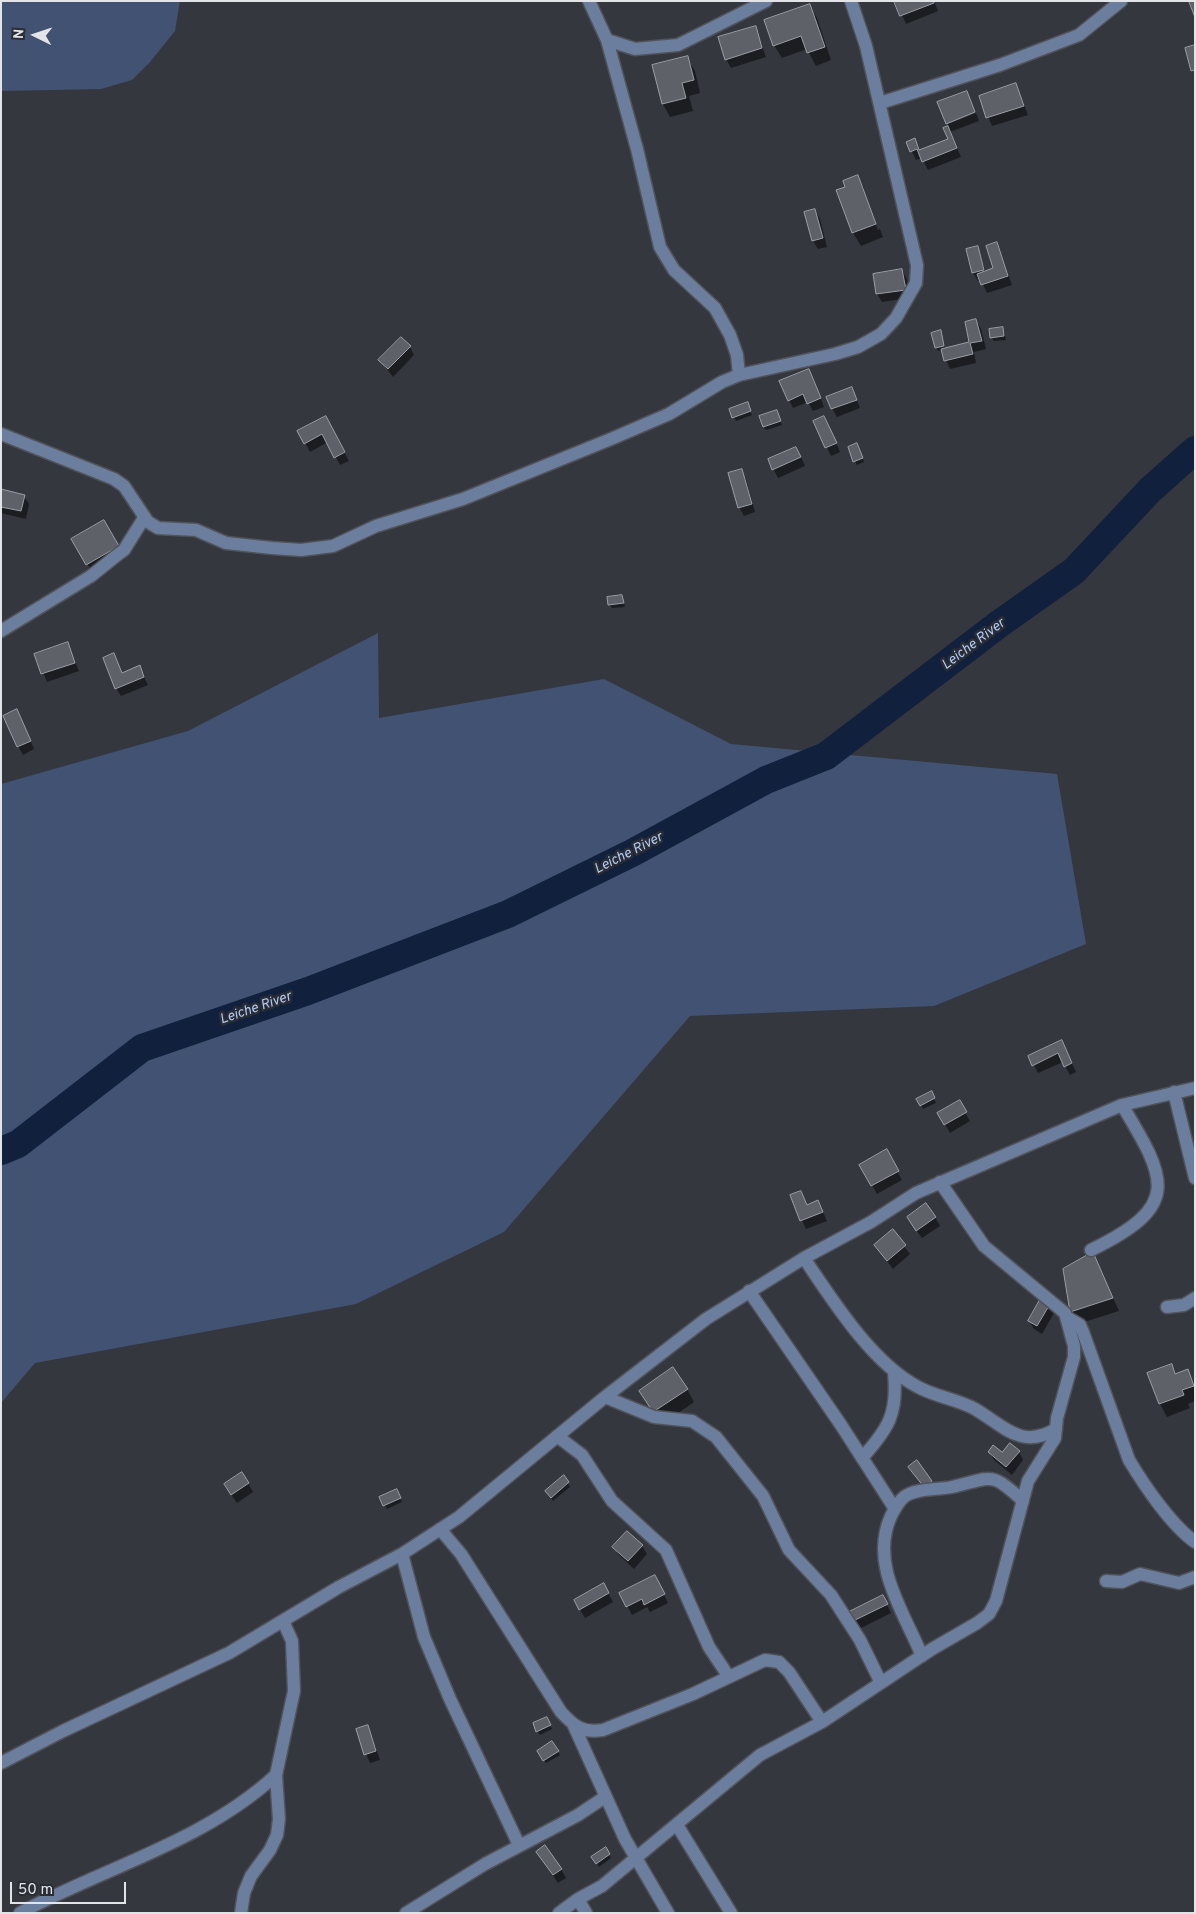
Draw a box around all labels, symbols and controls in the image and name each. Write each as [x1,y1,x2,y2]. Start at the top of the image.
north arrow [10,10,60,60]
text: N [11,28,28,40]
water label: Leiche River [939,616,1009,674]
water label: Leiche River [592,830,666,878]
water label: Leiche River [218,989,294,1029]
scale bar [12,1872,129,1904]
text: 50 m [18,1881,53,1900]

